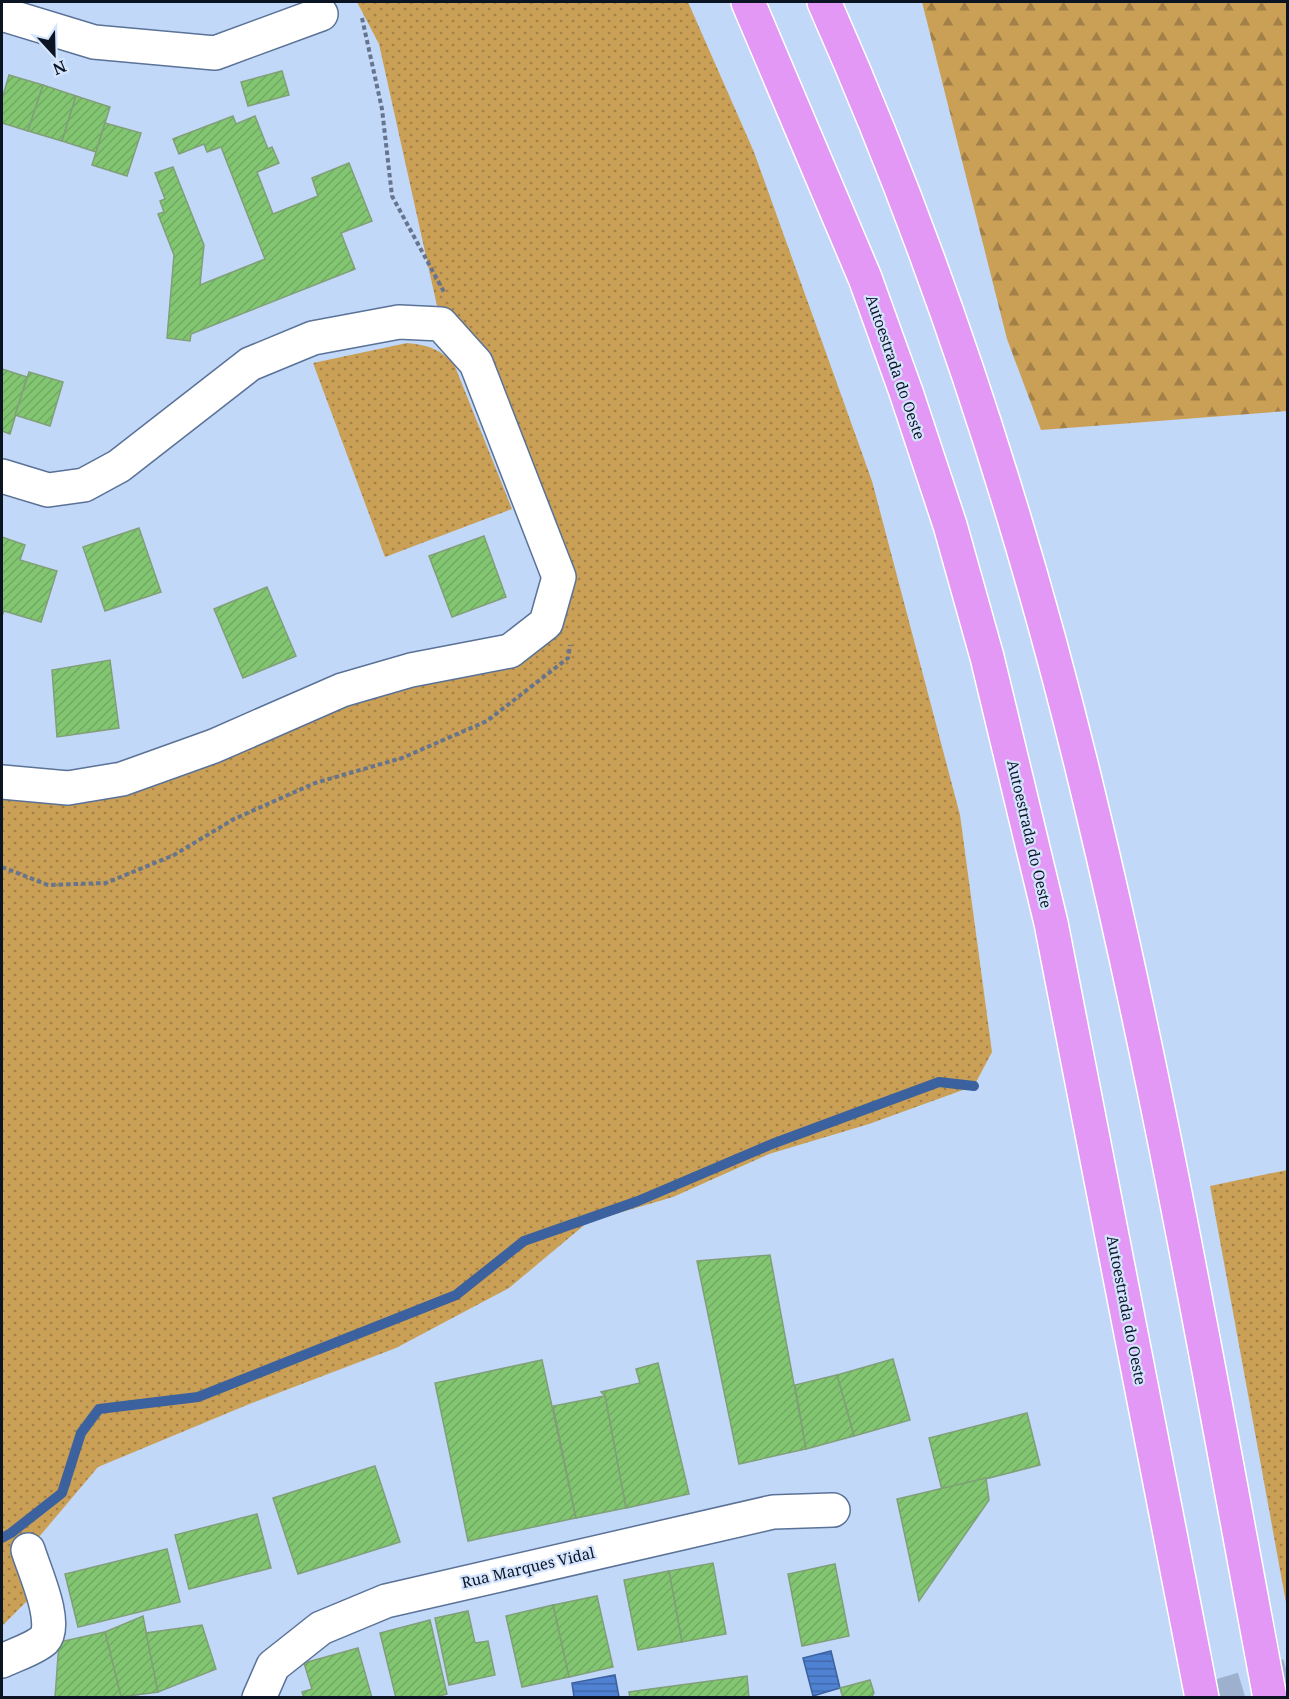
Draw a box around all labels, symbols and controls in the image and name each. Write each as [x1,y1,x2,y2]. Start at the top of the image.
north arrow [24,24,84,84]
text: N [49,55,70,81]
street label: Autoestrada do Oeste [862,292,930,442]
street label: Autoestrada do Oeste [1003,758,1057,910]
street label: Autoestrada do Oeste [1103,1234,1151,1386]
street label: Rua Marques Vidal [460,1542,597,1592]

